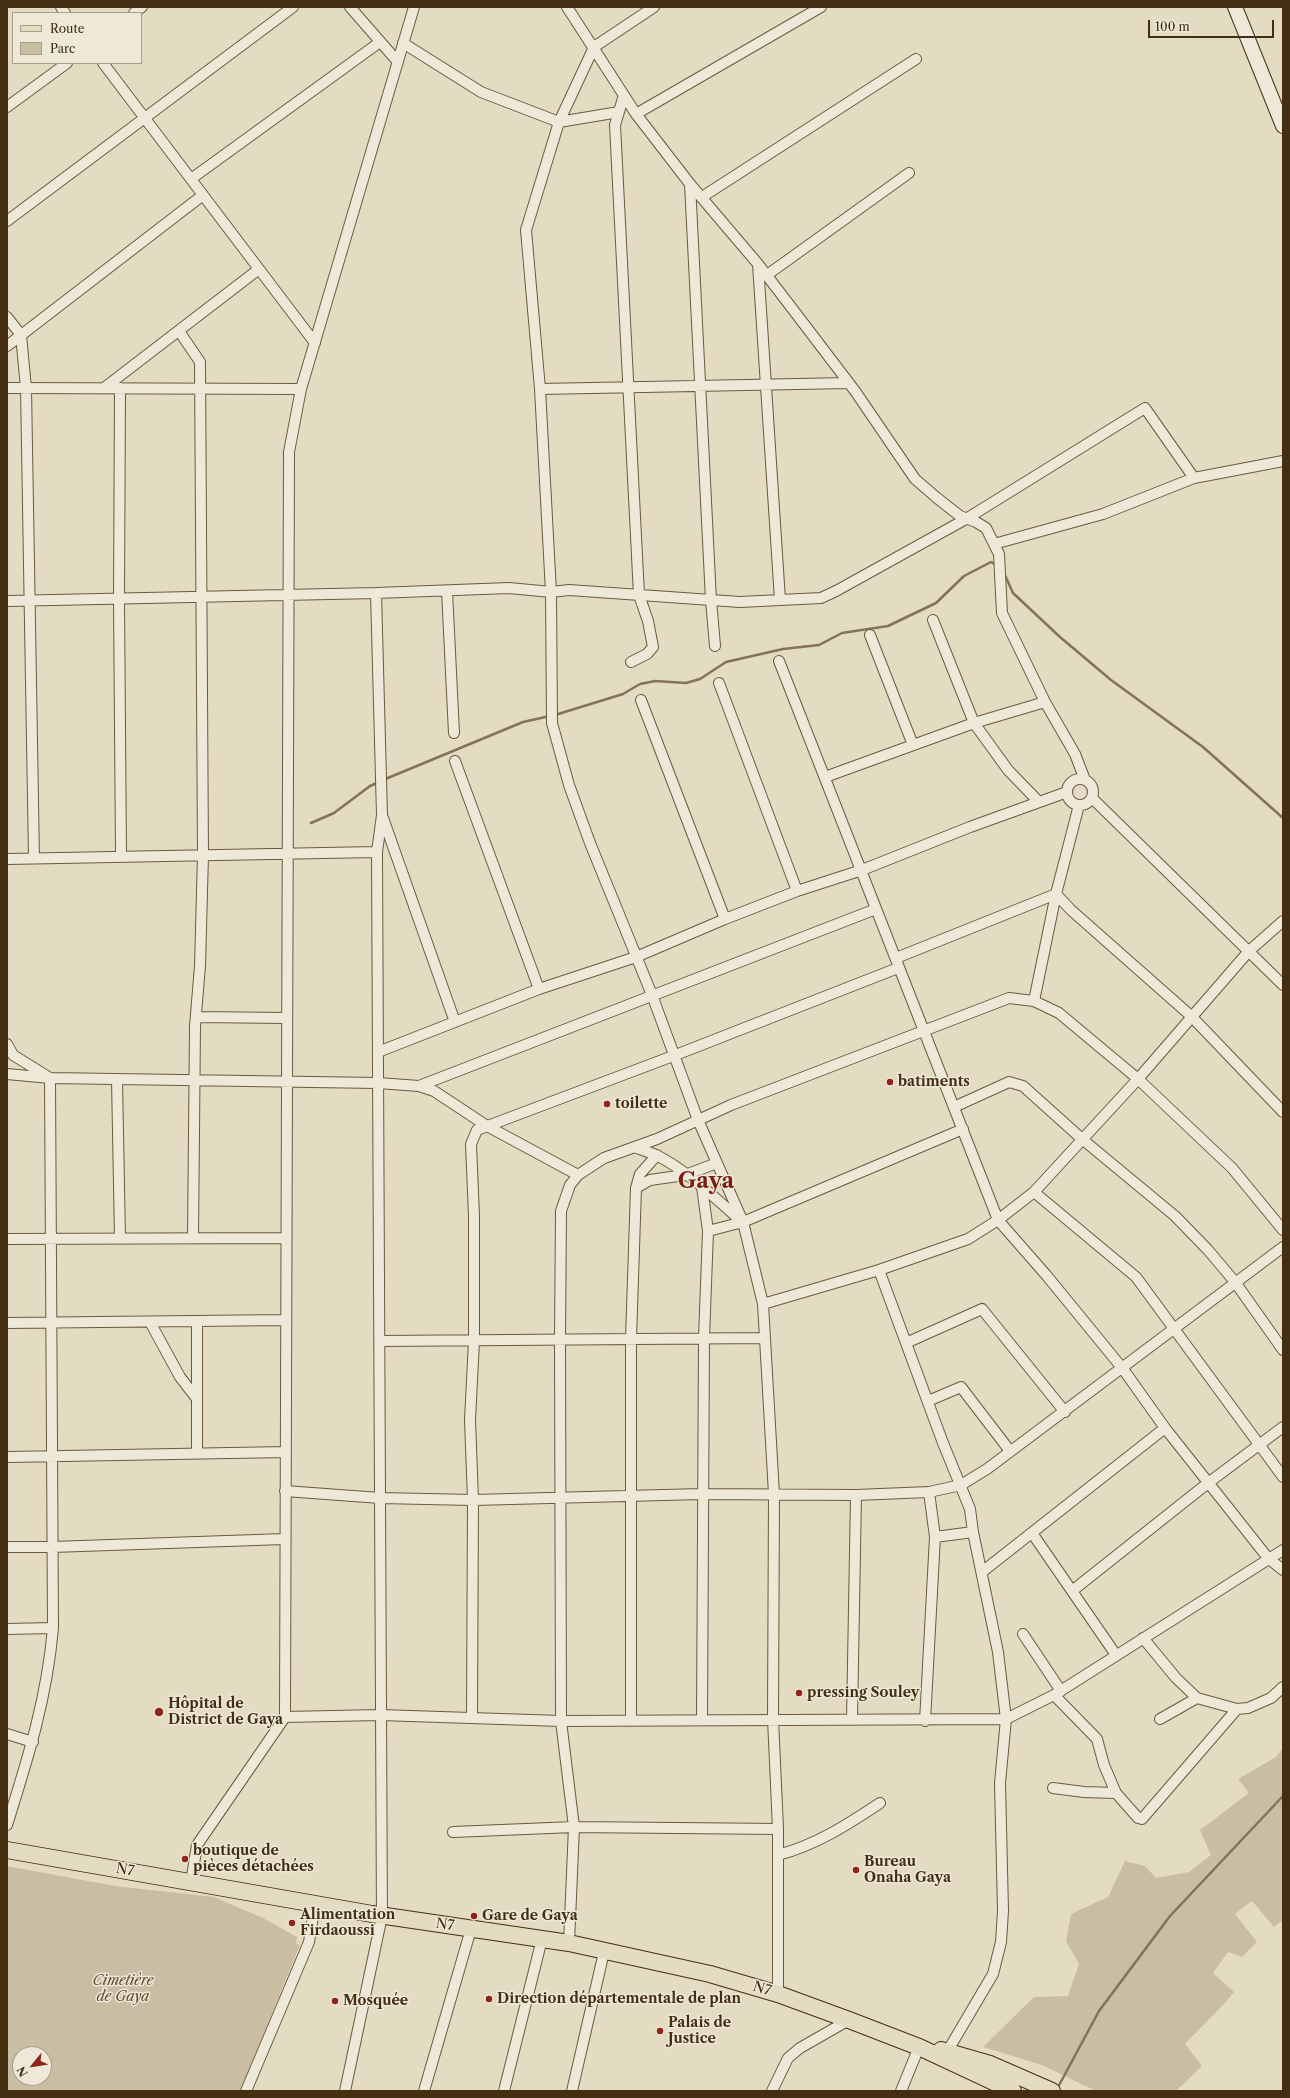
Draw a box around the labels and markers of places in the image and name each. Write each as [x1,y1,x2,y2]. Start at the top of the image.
place label: batiments [898,1074,970,1090]
marker: batiments [885,1077,895,1087]
place label: toilette [615,1096,667,1112]
marker: toilette [602,1099,612,1109]
place label: pressing Souley [807,1685,919,1701]
marker: pressing Souley [794,1688,804,1698]
place label: Hôpital de District de Gaya [168,1696,283,1728]
marker: Hôpital de District de Gaya [153,1706,165,1718]
place label: boutique de pièces détachées [193,1843,314,1876]
marker: boutique de pièces détachées [180,1854,190,1864]
place label: Bureau Onaha Gaya [864,1854,951,1886]
marker: Bureau Onaha Gaya [851,1865,861,1875]
place label: Alimentation Firdaoussi [300,1907,395,1940]
place label: Gare de Gaya [482,1908,578,1924]
marker: Gare de Gaya [469,1911,479,1921]
marker: Alimentation Firdaoussi [287,1918,297,1928]
place label: Direction départementale de plan [497,1991,741,2007]
place label: Mosquée [343,1993,408,2009]
marker: Direction départementale de plan [484,1994,494,2004]
marker: Mosquée [330,1996,340,2006]
place label: Palais de Justice [668,2015,731,2048]
marker: Palais de Justice [655,2026,665,2036]

